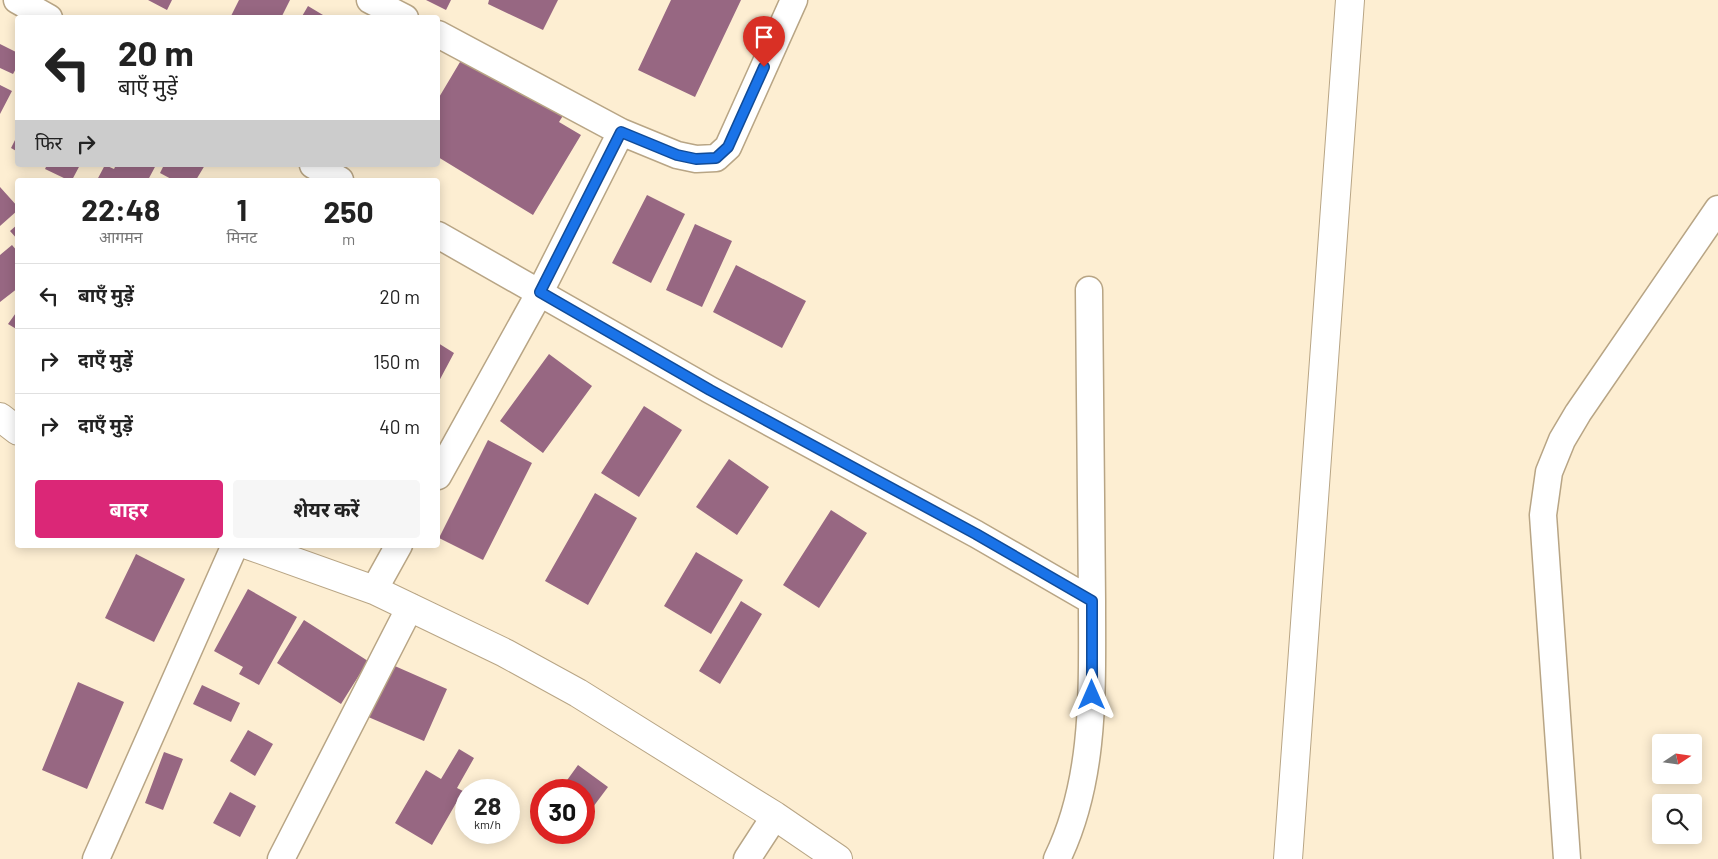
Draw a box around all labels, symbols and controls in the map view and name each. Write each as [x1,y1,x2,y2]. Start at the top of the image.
pin [743,16,785,67]
icon: arrive [750,23,778,51]
text: 20 m [118,31,194,73]
icon: left [35,35,100,100]
text: बाएँ मुड़ें [118,73,178,99]
icon: right [72,130,100,158]
text: फिर [35,131,62,154]
text: 22:48 [81,191,160,227]
text: 1 [237,191,247,227]
text: 250 [324,193,374,229]
text: आगमन [99,227,143,246]
text: मिनट [227,227,257,246]
text: m [342,229,355,248]
icon: left [35,282,63,310]
text: बाएँ मुड़ें [78,283,134,306]
text: 20 m [380,285,420,308]
icon: right [35,347,63,375]
text: दाएँ मुड़ें [78,348,133,371]
text: 150 m [373,350,420,373]
icon: right [35,412,63,440]
text: दाएँ मुड़ें [78,413,133,436]
text: 40 m [379,415,420,438]
button: बाहर [35,480,223,538]
button: शेयर करें [233,480,420,538]
position arrow [1065,668,1117,720]
north arrow [1652,734,1702,784]
map controls [1652,734,1702,844]
speed limit sign: 30 [530,779,595,844]
text: 28 [474,790,501,820]
button: search [1652,794,1702,844]
text: km/h [474,817,501,831]

